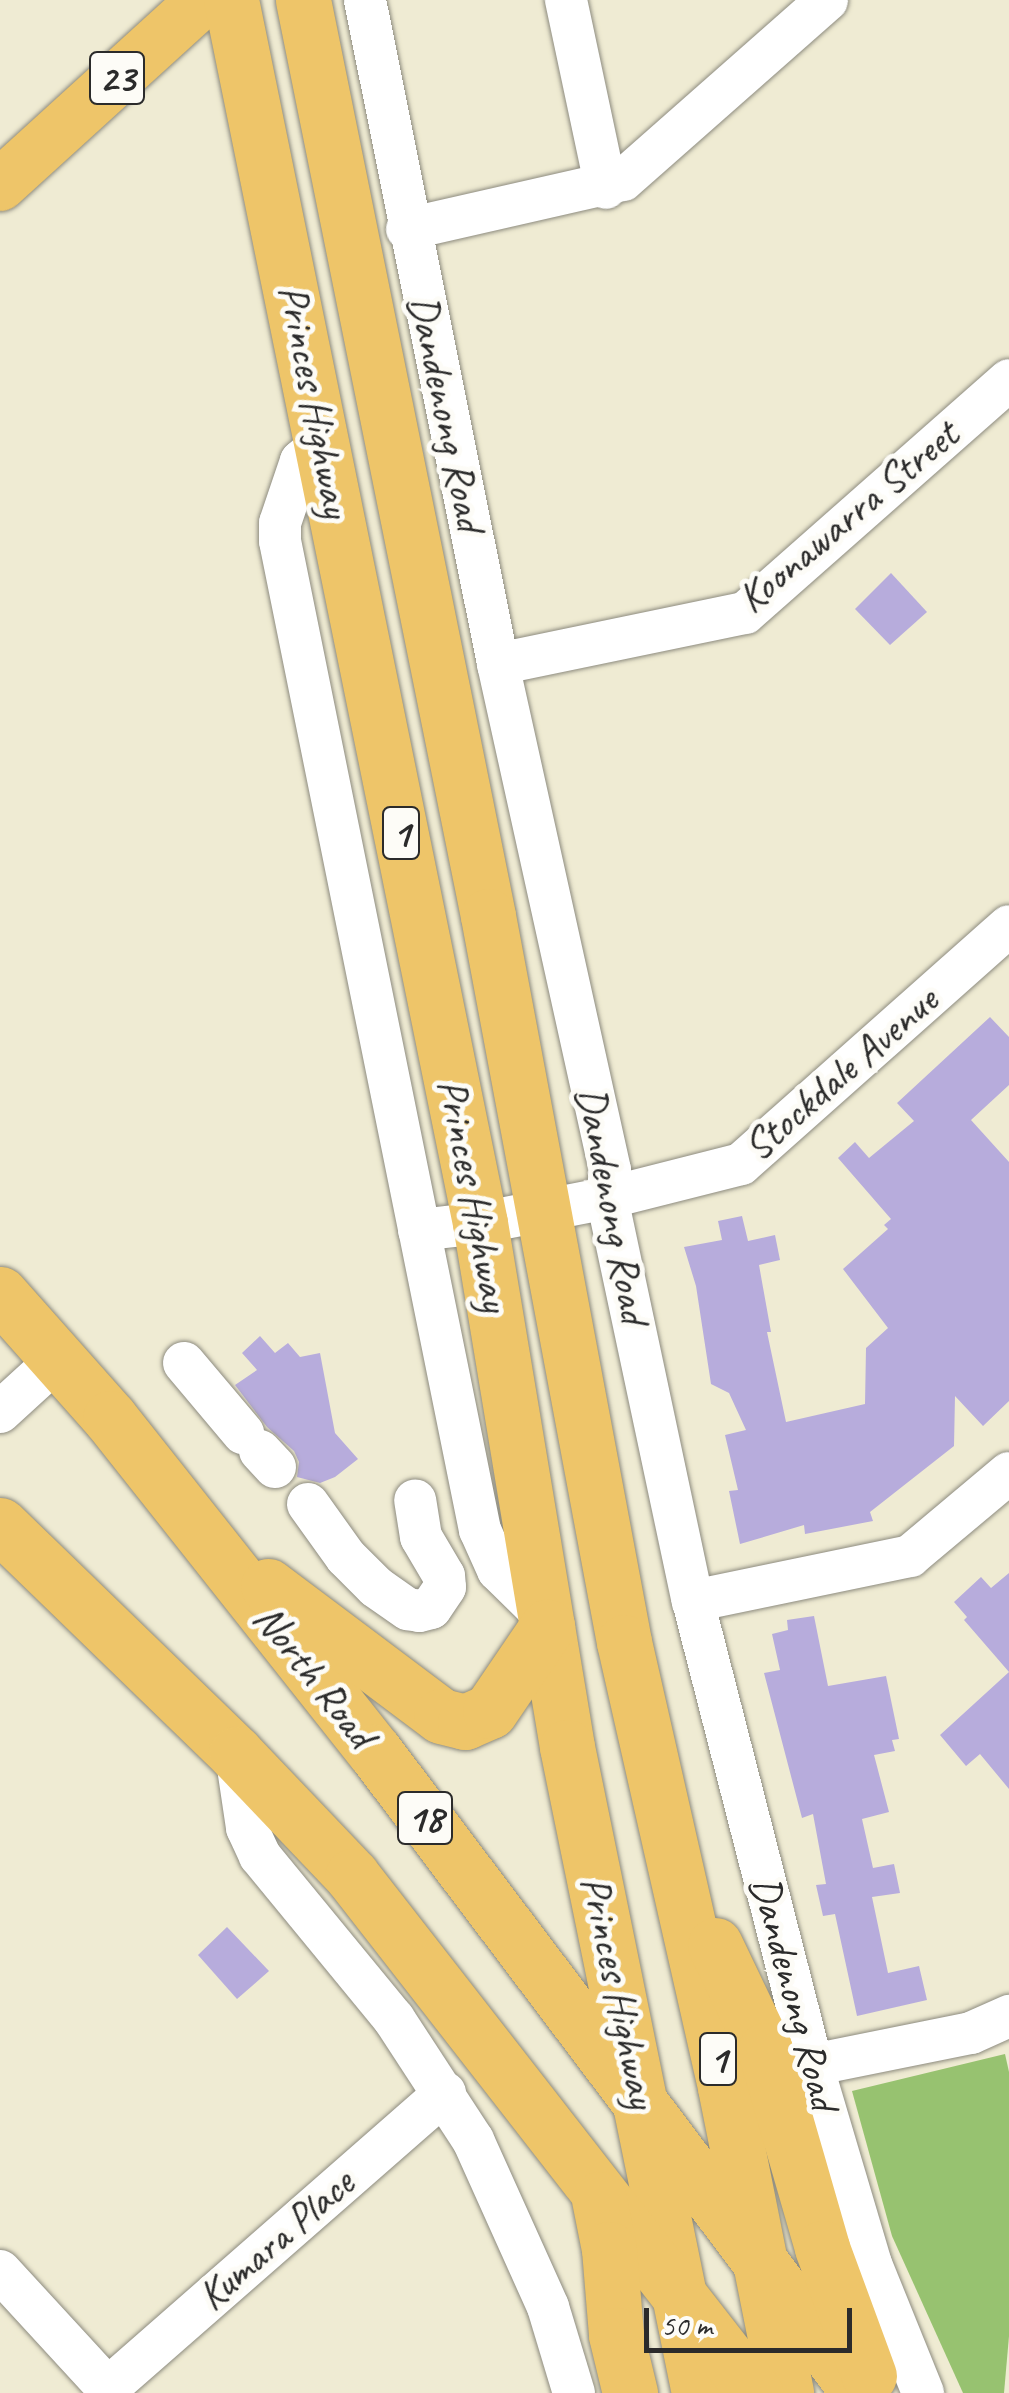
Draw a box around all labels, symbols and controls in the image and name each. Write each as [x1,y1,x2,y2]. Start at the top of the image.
road number: 23 [87,43,147,113]
street label: Princes Highway [267,281,361,521]
street label: Dandenong Road [396,291,496,535]
street label: Koonawarra Street [727,410,969,624]
road number: 1 [381,798,421,868]
street label: Stockdale Avenue [734,976,948,1172]
street label: Princes Highway [426,1075,520,1315]
street label: Dandenong Road [564,1083,660,1327]
street label: North Road [242,1594,386,1758]
road number: 18 [395,1783,455,1853]
street label: Dandenong Road [739,1871,849,2115]
street label: Princes Highway [569,1872,667,2112]
road number: 1 [698,2024,738,2094]
street label: Kumara Place [188,2158,364,2322]
scale bar [649,2288,856,2350]
text: 50 m [661,2306,712,2344]

